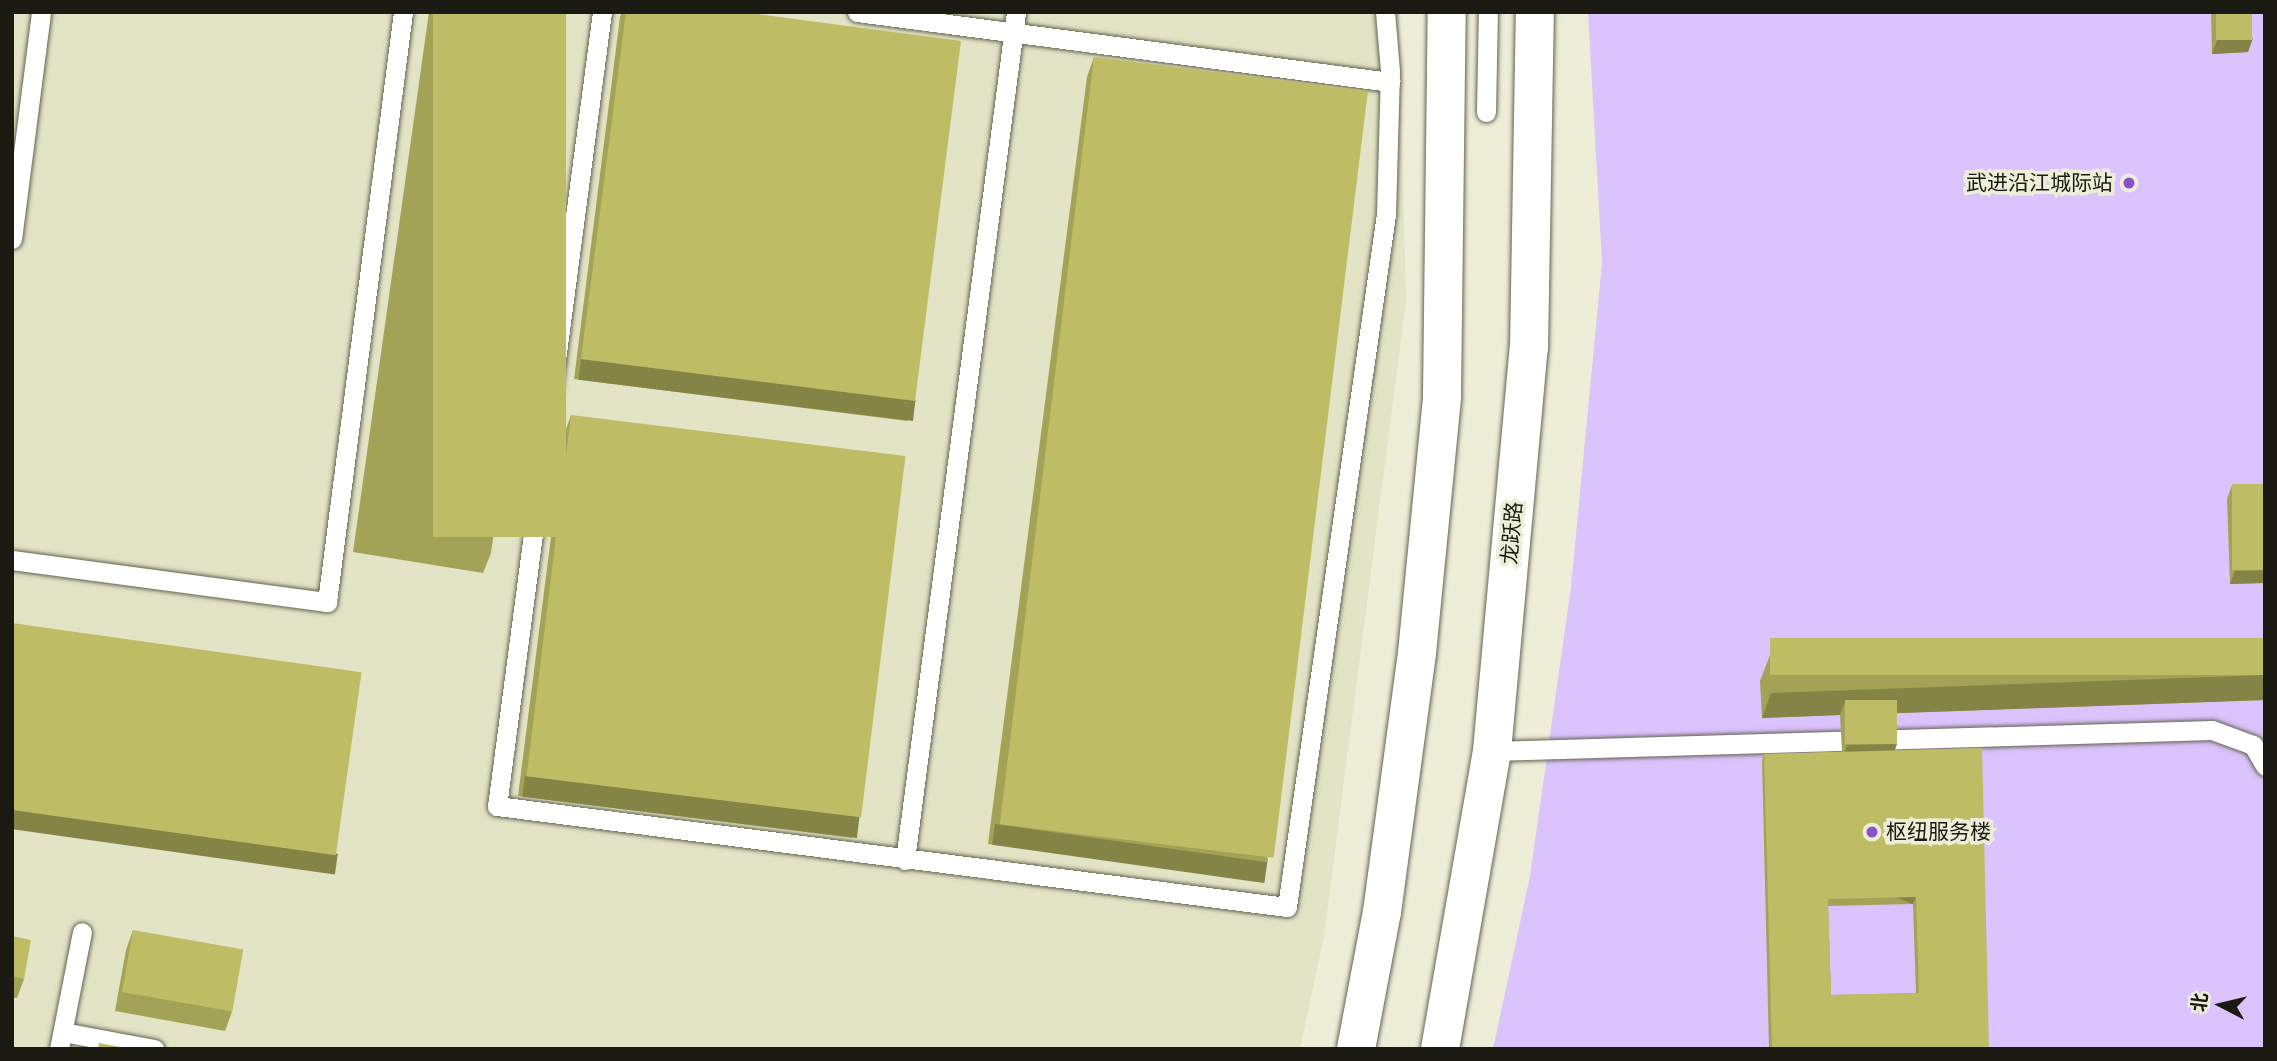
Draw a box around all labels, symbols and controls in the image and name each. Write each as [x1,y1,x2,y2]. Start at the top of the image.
place label: 武进沿江城际站 [1966,170,2113,196]
marker: 武进沿江城际站 [2119,173,2139,193]
street label: 龙跃路 [1497,501,1527,565]
place label: 枢纽服务楼 [1886,819,1991,845]
marker: 枢纽服务楼 [1864,824,1880,840]
north arrow [2186,970,2256,1040]
text: 北 [2186,991,2213,1013]

